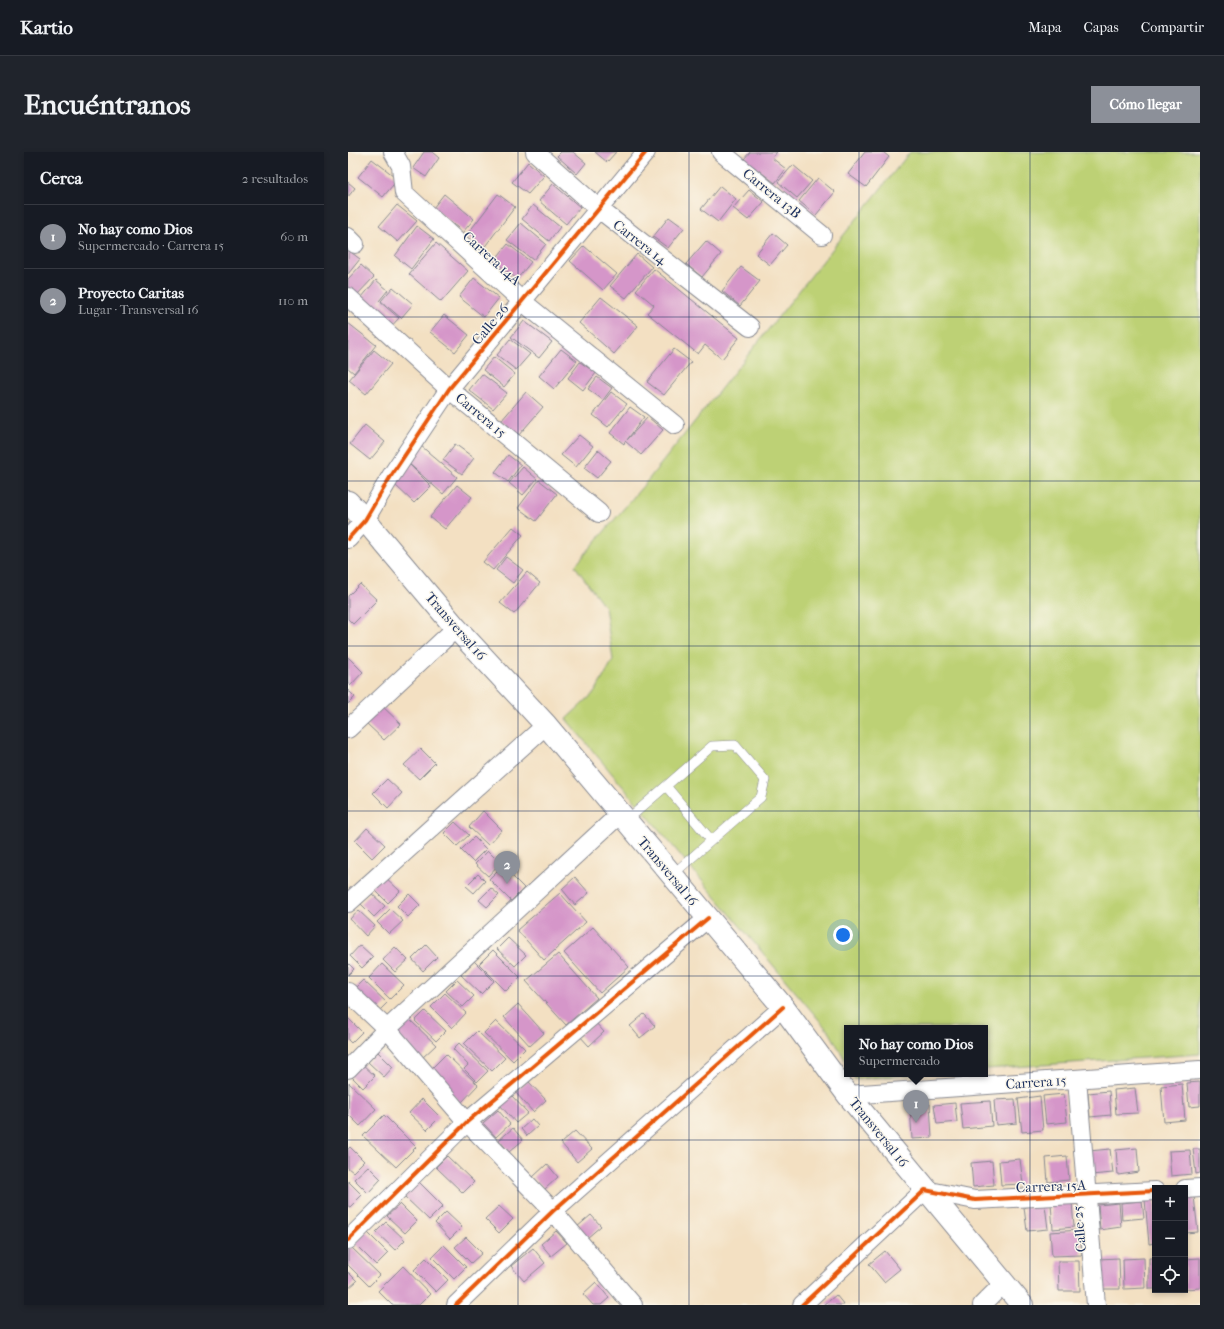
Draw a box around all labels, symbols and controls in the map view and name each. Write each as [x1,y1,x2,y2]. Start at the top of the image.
text: Kartio [20,17,73,39]
text: Mapa [1028,19,1062,36]
text: Capas [1084,19,1119,36]
text: Compartir [1141,19,1204,36]
button: Cómo llegar [1091,86,1200,123]
text: Encuéntranos [24,88,191,121]
street label: Carrera 13B [739,165,804,222]
text: Cerca [40,168,82,188]
text: 2 resultados [242,171,308,186]
street label: Carrera 14 [610,216,670,269]
text: No hay como Dios [78,220,193,238]
street label: Carrera 14A [459,228,525,290]
text: 1 [51,229,55,244]
text: 60 m [280,229,308,244]
text: Supermercado · Carrera 15 [78,238,224,253]
text: Proyecto Caritas [78,284,184,302]
text: 2 [50,293,56,308]
text: 110 m [278,293,308,308]
street label: Calle 26 [468,300,513,348]
text: Lugar · Transversal 16 [78,302,199,317]
street label: Carrera 15 [452,389,510,442]
street label: Transversal 16 [421,589,490,664]
street label: Transversal 16 [634,833,702,910]
pin: 2 [494,851,520,884]
your location [833,925,853,945]
popup [844,1025,988,1077]
text: No hay como Dios [859,1035,973,1053]
text: Supermercado [859,1053,940,1068]
street label: Carrera 15 [1005,1072,1067,1093]
pin: 1 [903,1090,929,1123]
street label: Transversal 16 [845,1094,912,1171]
street label: Carrera 15A [1016,1177,1087,1196]
map controls [1152,1185,1188,1293]
button: + [1152,1185,1188,1221]
street label: Calle 25 [1069,1205,1090,1253]
button: − [1152,1221,1188,1257]
button: locate [1152,1257,1188,1293]

